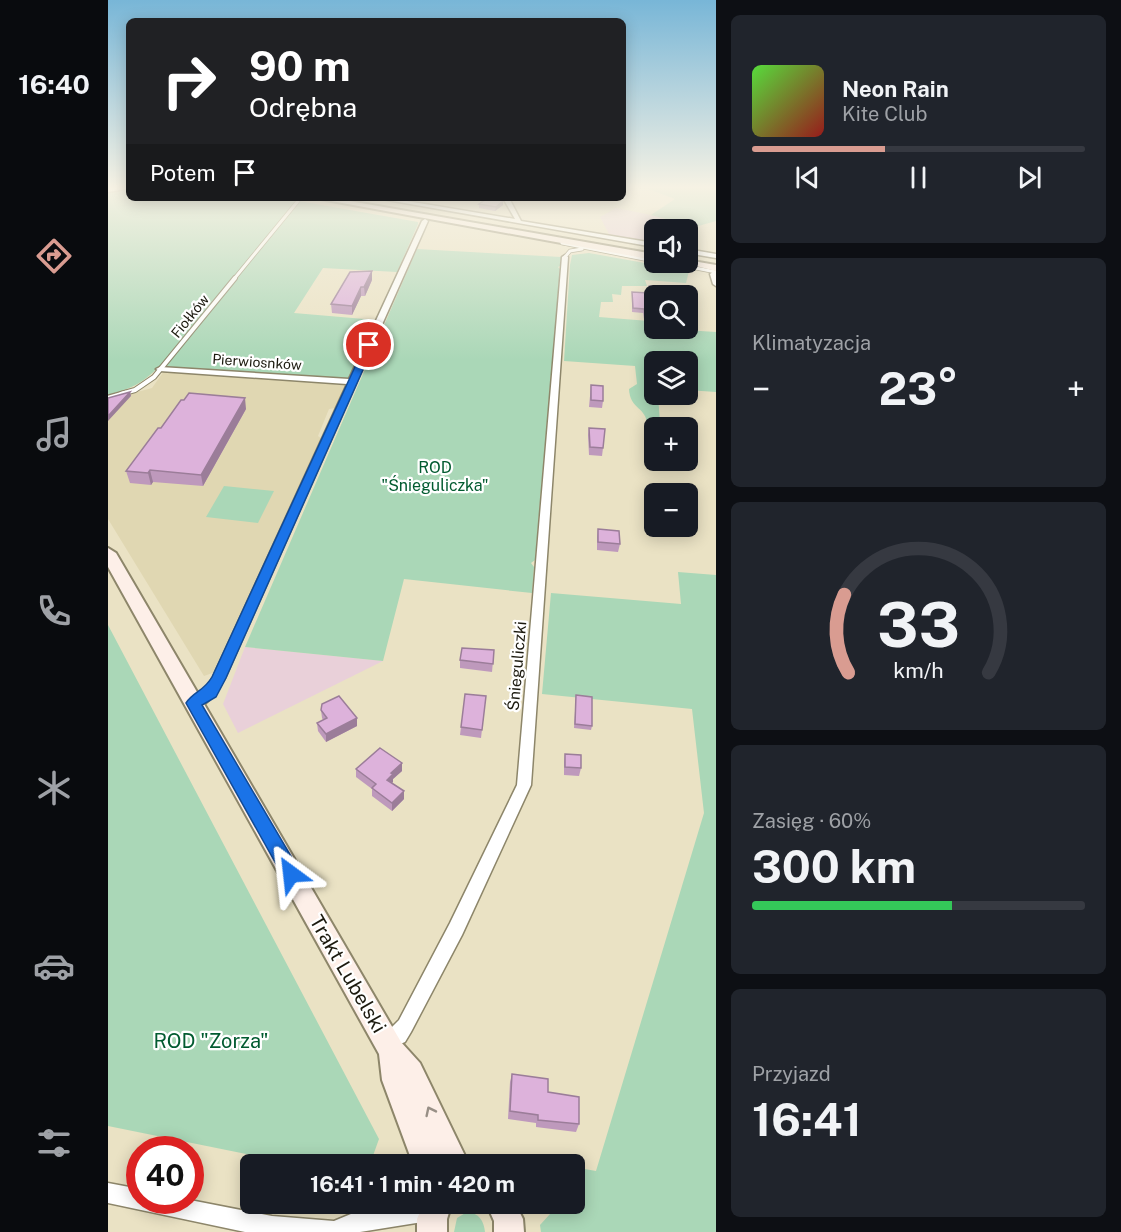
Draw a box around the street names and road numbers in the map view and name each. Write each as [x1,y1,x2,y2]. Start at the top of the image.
street label: Fiołków [168,291,212,341]
street label: Pierwiosnków [212,351,302,373]
street label: Śnieguliczki [503,620,530,712]
street label: Trakt Lubelski [305,911,391,1037]

